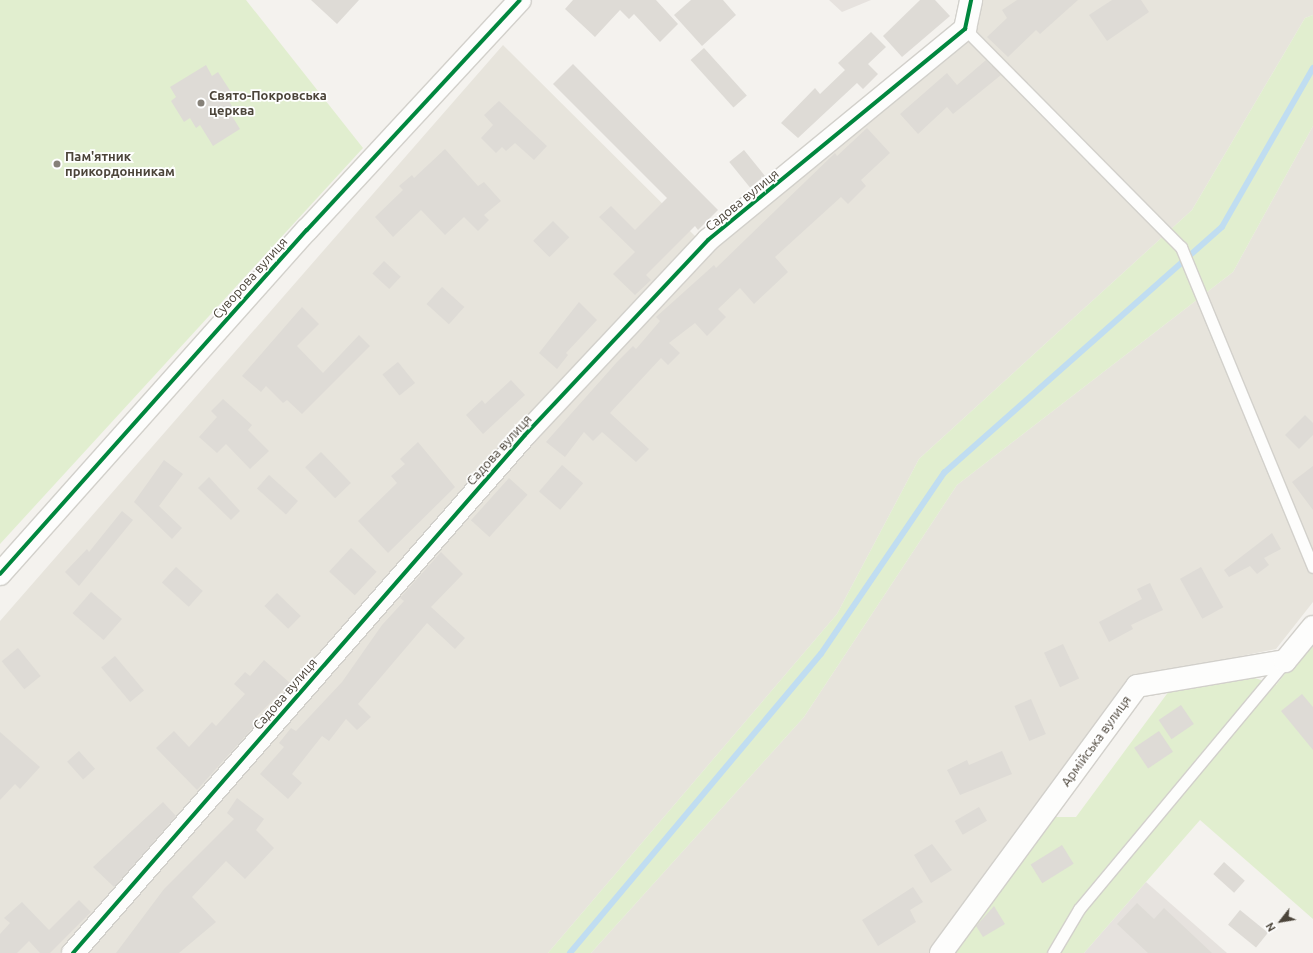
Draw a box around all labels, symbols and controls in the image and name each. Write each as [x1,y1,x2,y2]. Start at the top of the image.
place label: Свято-Покровська церква [209,88,327,119]
marker: Свято-Покровська церква [196,98,206,108]
place label: Пам'ятник прикордонникам [65,149,175,180]
marker: Пам'ятник прикордонникам [52,159,62,169]
street label: Садова вулиця [702,166,782,234]
street label: Суворова вулиця [209,234,291,322]
street label: Садова вулиця [463,411,535,489]
street label: Садова вулиця [250,655,320,733]
street label: Армійська вулиця [1058,693,1134,789]
north arrow [1261,901,1301,941]
text: N [1263,921,1278,934]

